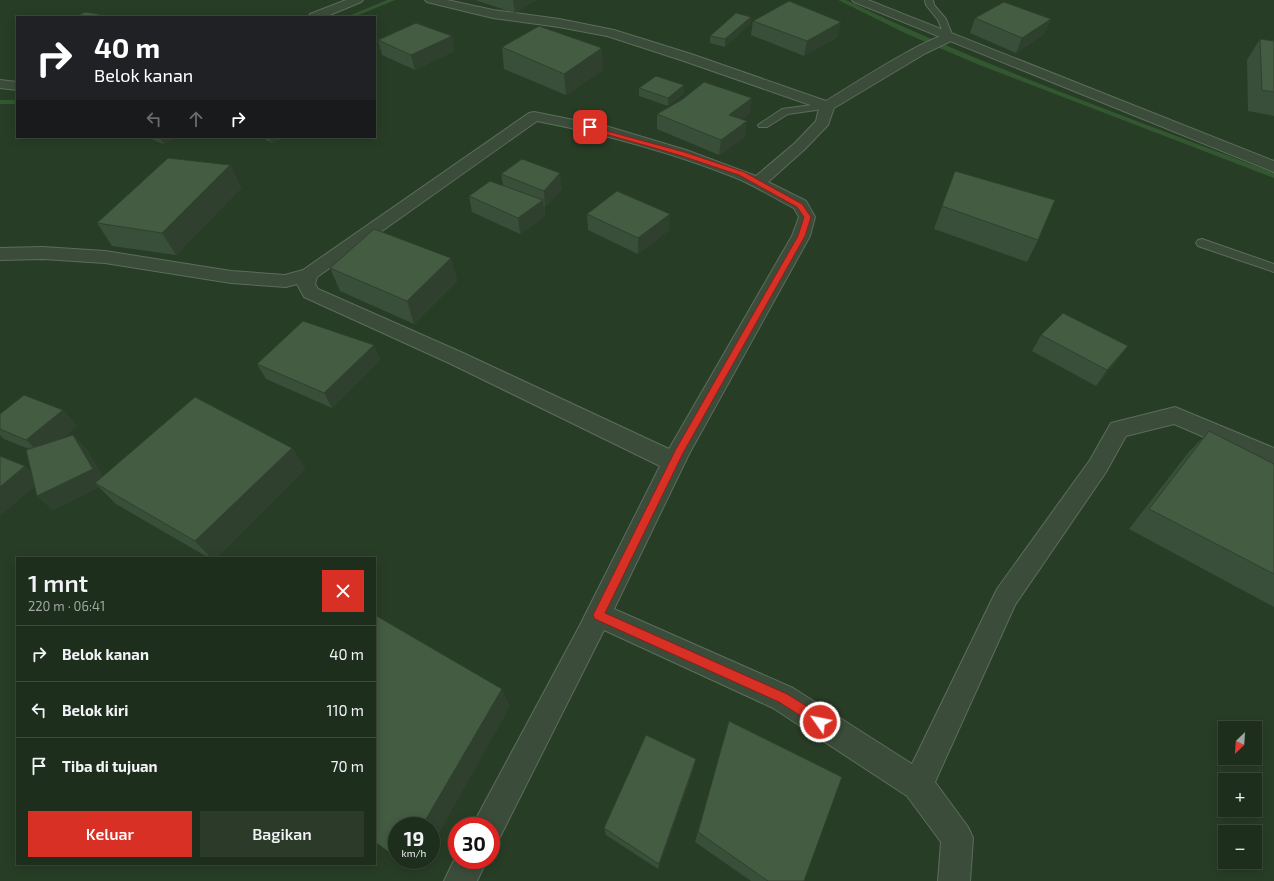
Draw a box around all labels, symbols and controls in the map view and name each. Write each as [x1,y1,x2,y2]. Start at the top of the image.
text: 40 m [94,30,160,64]
icon: right [28,32,80,84]
text: Belok kanan [94,64,193,86]
icon: left [143,108,165,130]
icon: ahead [185,108,207,130]
icon: right [227,108,249,130]
pin [573,110,607,144]
icon: arrive [579,116,601,138]
text: 1 mnt [28,568,88,597]
button: close [322,570,364,612]
text: 220 m · 06:41 [28,598,105,614]
icon: right [28,643,50,665]
text: Belok kanan [62,645,149,663]
text: 40 m [329,645,364,663]
icon: left [28,699,50,721]
text: Belok kiri [62,701,128,719]
text: 110 m [327,701,364,719]
position arrow [799,701,841,743]
north arrow [1218,721,1262,765]
map controls [1218,721,1262,869]
icon: arrive [28,755,50,777]
text: Tiba di tujuan [62,757,158,775]
text: 70 m [331,757,364,775]
button: + [1218,773,1262,817]
button: Keluar [28,811,192,857]
button: Bagikan [200,811,364,857]
speed limit sign: 30 [448,817,500,869]
button: − [1218,825,1262,869]
text: 19 [404,826,424,850]
text: km/h [402,847,426,859]

